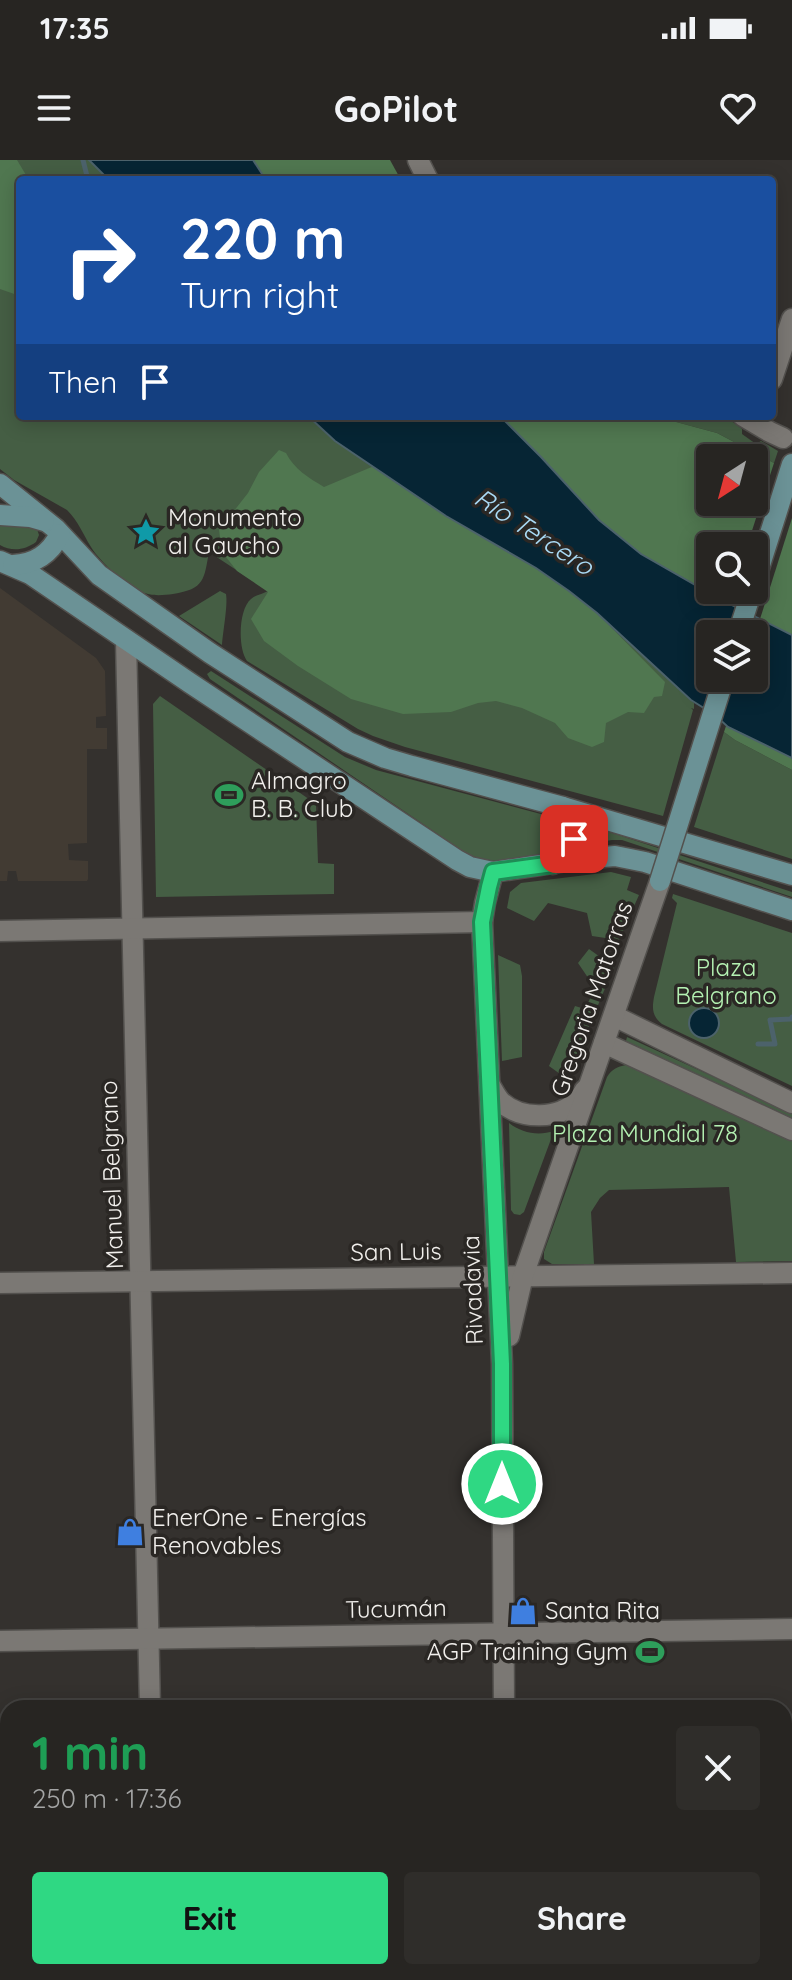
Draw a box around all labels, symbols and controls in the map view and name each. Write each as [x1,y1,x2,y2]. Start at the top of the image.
text: 17:35 [40,9,110,47]
icon: menu [32,86,76,130]
text: GoPilot [334,86,458,131]
icon: heart [716,86,760,130]
text: 220 m [180,203,345,273]
icon: right [48,208,152,312]
text: Turn right [180,272,339,317]
icon: arrive [133,360,177,404]
text: Then [48,363,117,401]
north arrow [696,444,768,516]
map controls [696,444,768,692]
water label: Río Tercero [468,481,601,583]
place label: Monumento al Gaucho [168,502,302,560]
place icon: Monumento al Gaucho [131,517,161,547]
button: search [696,532,768,604]
button: layers [696,620,768,692]
place label: Almagro B. B. Club [251,765,353,823]
sports icon: Almagro B. B. Club [214,780,244,810]
pin [540,805,608,873]
icon: arrive [552,817,596,861]
street label: Gregoria Matorras [544,897,638,1100]
park label: Plaza Belgrano [675,952,777,1010]
street label: Manuel Belgrano [93,1080,129,1270]
park label: Plaza Mundial 78 [552,1118,738,1148]
street label: San Luis [350,1235,442,1267]
street label: Rivadavia [455,1235,489,1345]
position arrow [460,1442,544,1526]
place label: EnerOne - Energías Renovables [152,1502,366,1560]
shop icon: EnerOne - Energías Renovables [115,1517,145,1547]
street label: Tucumán [345,1592,447,1624]
place label: Santa Rita [545,1595,660,1625]
shop icon: Santa Rita [508,1596,538,1626]
place label: AGP Training Gym [427,1636,628,1666]
sports icon: AGP Training Gym [635,1637,665,1667]
text: 1 min [32,1722,148,1782]
button: close [676,1726,760,1810]
text: 250 m · 17:36 [32,1782,182,1815]
button: Exit [32,1872,388,1964]
button: Share [404,1872,760,1964]

